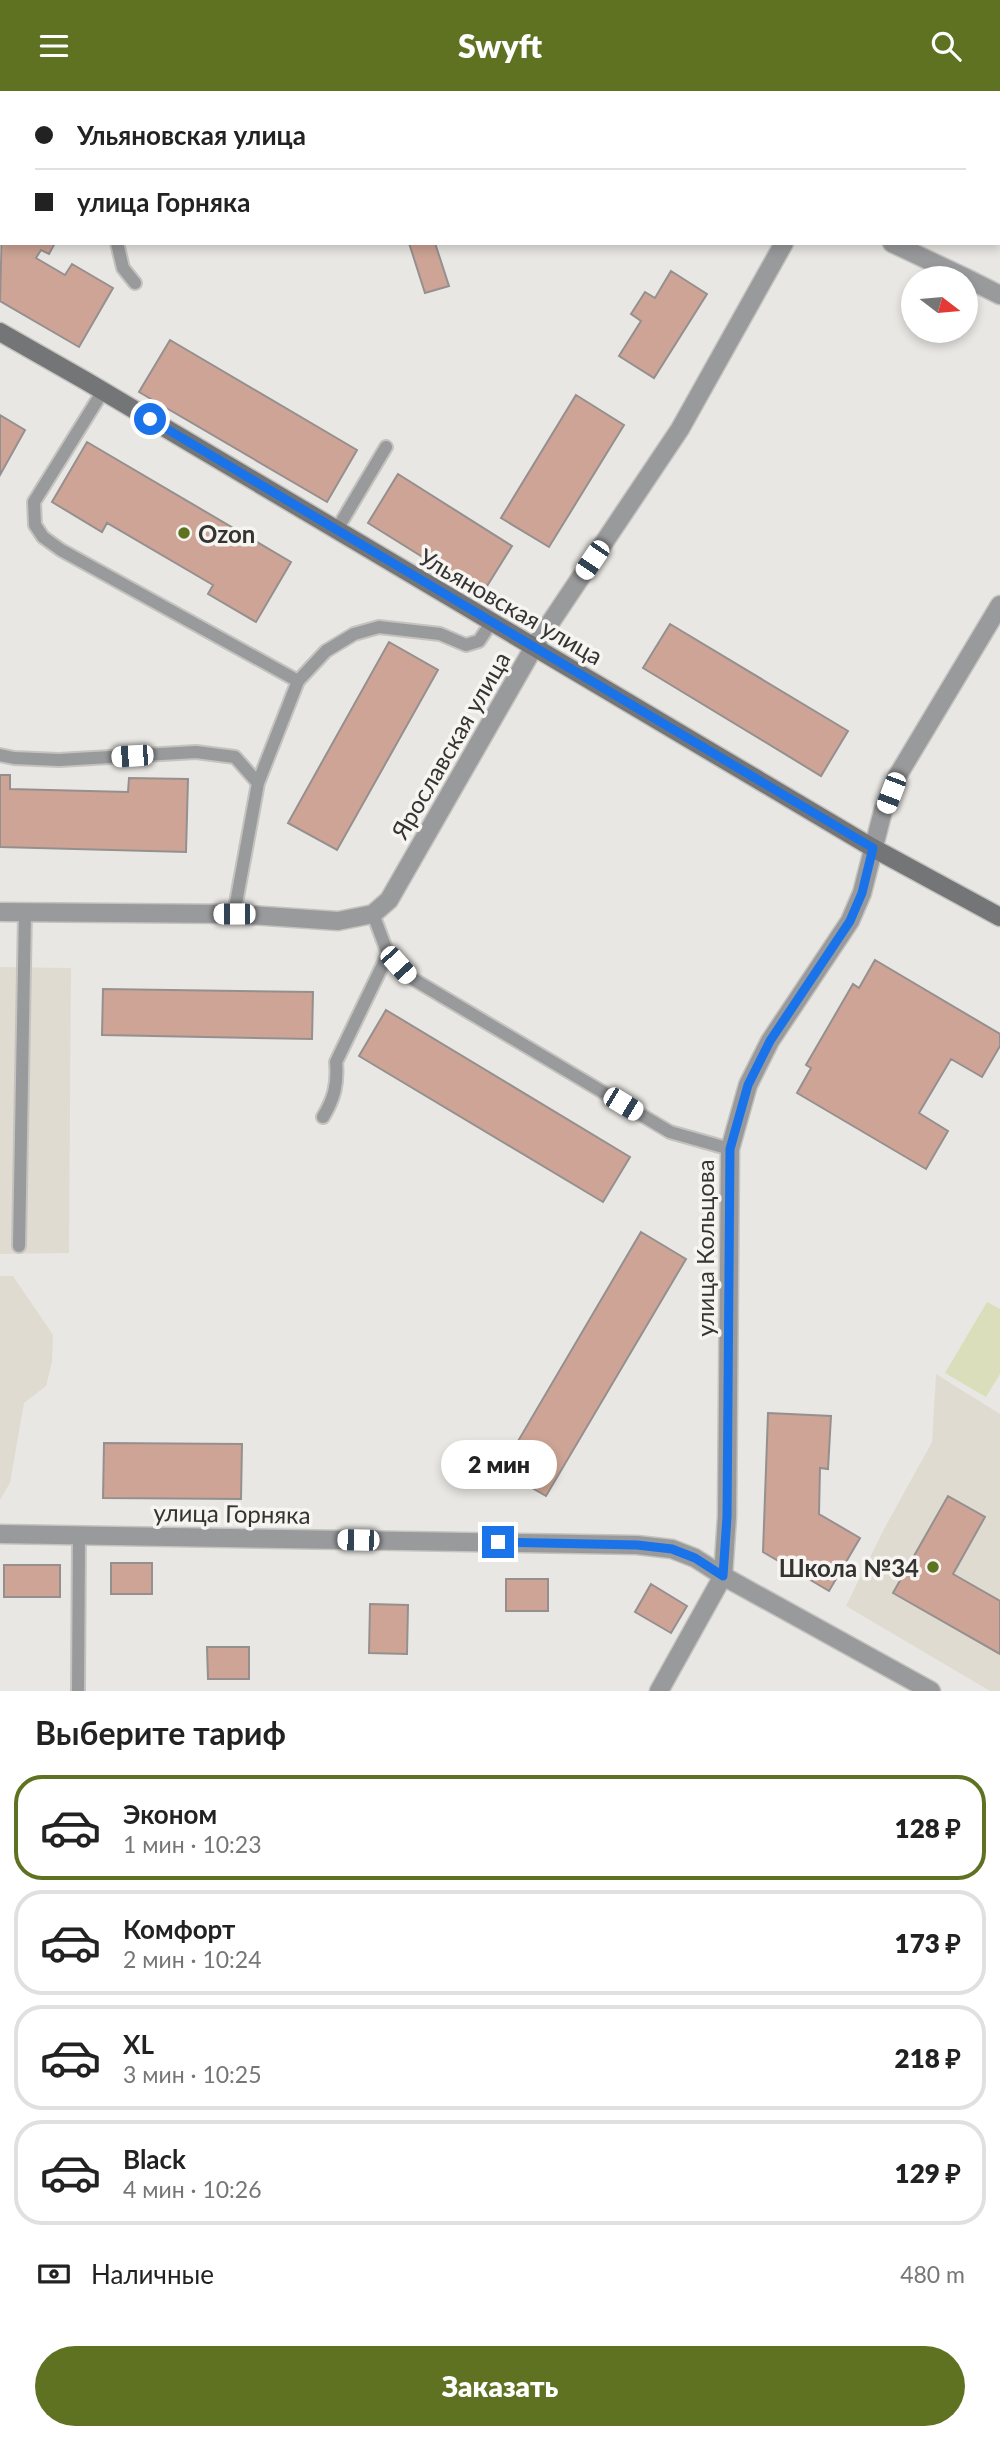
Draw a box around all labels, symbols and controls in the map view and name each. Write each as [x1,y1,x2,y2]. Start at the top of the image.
text: Swyft [458,26,542,65]
icon: menu [35,27,73,65]
icon: search [927,27,965,65]
text: Ульяновская улица [77,119,306,151]
text: улица Горняка [77,186,250,218]
north arrow [901,266,978,343]
map controls [901,266,978,343]
route start [134,403,166,435]
place label: Ozon [198,519,255,548]
marker: Ozon [176,525,192,541]
car [572,537,613,583]
street label: Ульяновская улица [414,542,608,670]
street label: Ярославская улица [384,646,515,845]
car [111,744,154,768]
car [874,770,909,816]
car [214,904,256,925]
car [377,942,420,988]
car [600,1084,647,1124]
street label: улица Кольцова [690,1159,719,1337]
callout: 2 мин [440,1441,556,1489]
text: 2 мин [468,1450,530,1478]
street label: улица Горняка [153,1497,311,1529]
route end [482,1526,514,1558]
car [337,1529,380,1551]
place label: Школа №34 [779,1553,919,1582]
marker: Школа №34 [925,1559,941,1575]
text: Выберите тариф [35,1713,286,1752]
icon: car [39,1796,102,1859]
text: Эконом [123,1798,217,1830]
text: 128 ₽ [895,1812,961,1844]
text: 1 мин · 10:23 [123,1830,262,1858]
icon: car [39,1911,102,1974]
text: Комфорт [123,1913,235,1945]
text: 173 ₽ [895,1927,961,1959]
text: 2 мин · 10:24 [123,1945,262,1973]
icon: car [39,2026,102,2089]
text: XL [123,2028,154,2060]
text: 218 ₽ [895,2042,961,2074]
text: 3 мин · 10:25 [123,2060,262,2088]
icon: car [39,2141,102,2204]
text: Black [123,2143,186,2175]
text: 129 ₽ [895,2157,961,2189]
text: 4 мин · 10:26 [123,2175,262,2203]
icon: cash [35,2255,73,2293]
text: Наличные [91,2258,214,2290]
text: 480 m [900,2260,965,2288]
button: Заказать [35,2346,965,2426]

